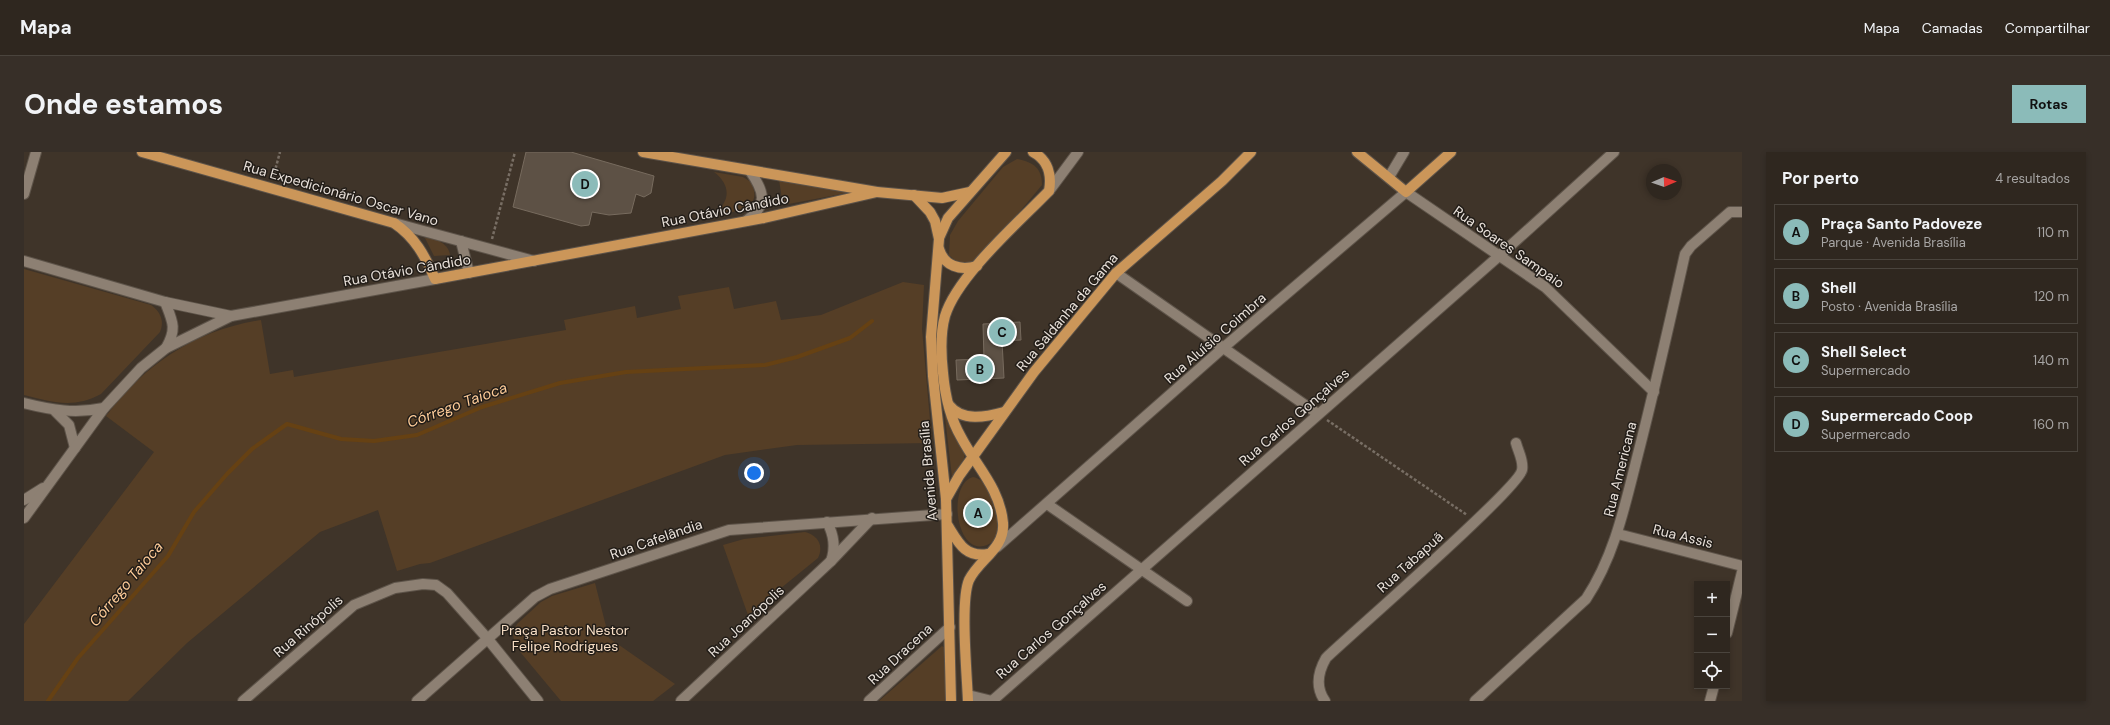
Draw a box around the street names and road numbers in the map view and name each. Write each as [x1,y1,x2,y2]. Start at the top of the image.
street label: Rua Expedicionário Oscar Vano [241,156,441,230]
street label: Rua Otávio Cândido [660,189,790,231]
street label: Rua Soares Sampaio [1450,202,1568,292]
street label: Rua Saldanha da Gama [1012,249,1122,375]
street label: Rua Otávio Cândido [342,250,472,290]
street label: Rua Aluísio Coimbra [1160,289,1270,387]
street label: Rua Carlos Gonçalves [1235,364,1353,470]
street label: Avenida Brasília [915,420,941,522]
street label: Rua Americana [1600,420,1640,518]
street label: Rua Cafelândia [608,515,704,563]
street label: Rua Assis [1651,520,1715,552]
street label: Rua Tabapuã [1373,528,1447,596]
street label: Rua Carlos Gonçalves [992,577,1110,683]
street label: Rua Joanópolis [704,581,788,661]
street label: Rua Rinópolis [270,591,346,661]
street label: Rua Dracena [864,620,936,688]

